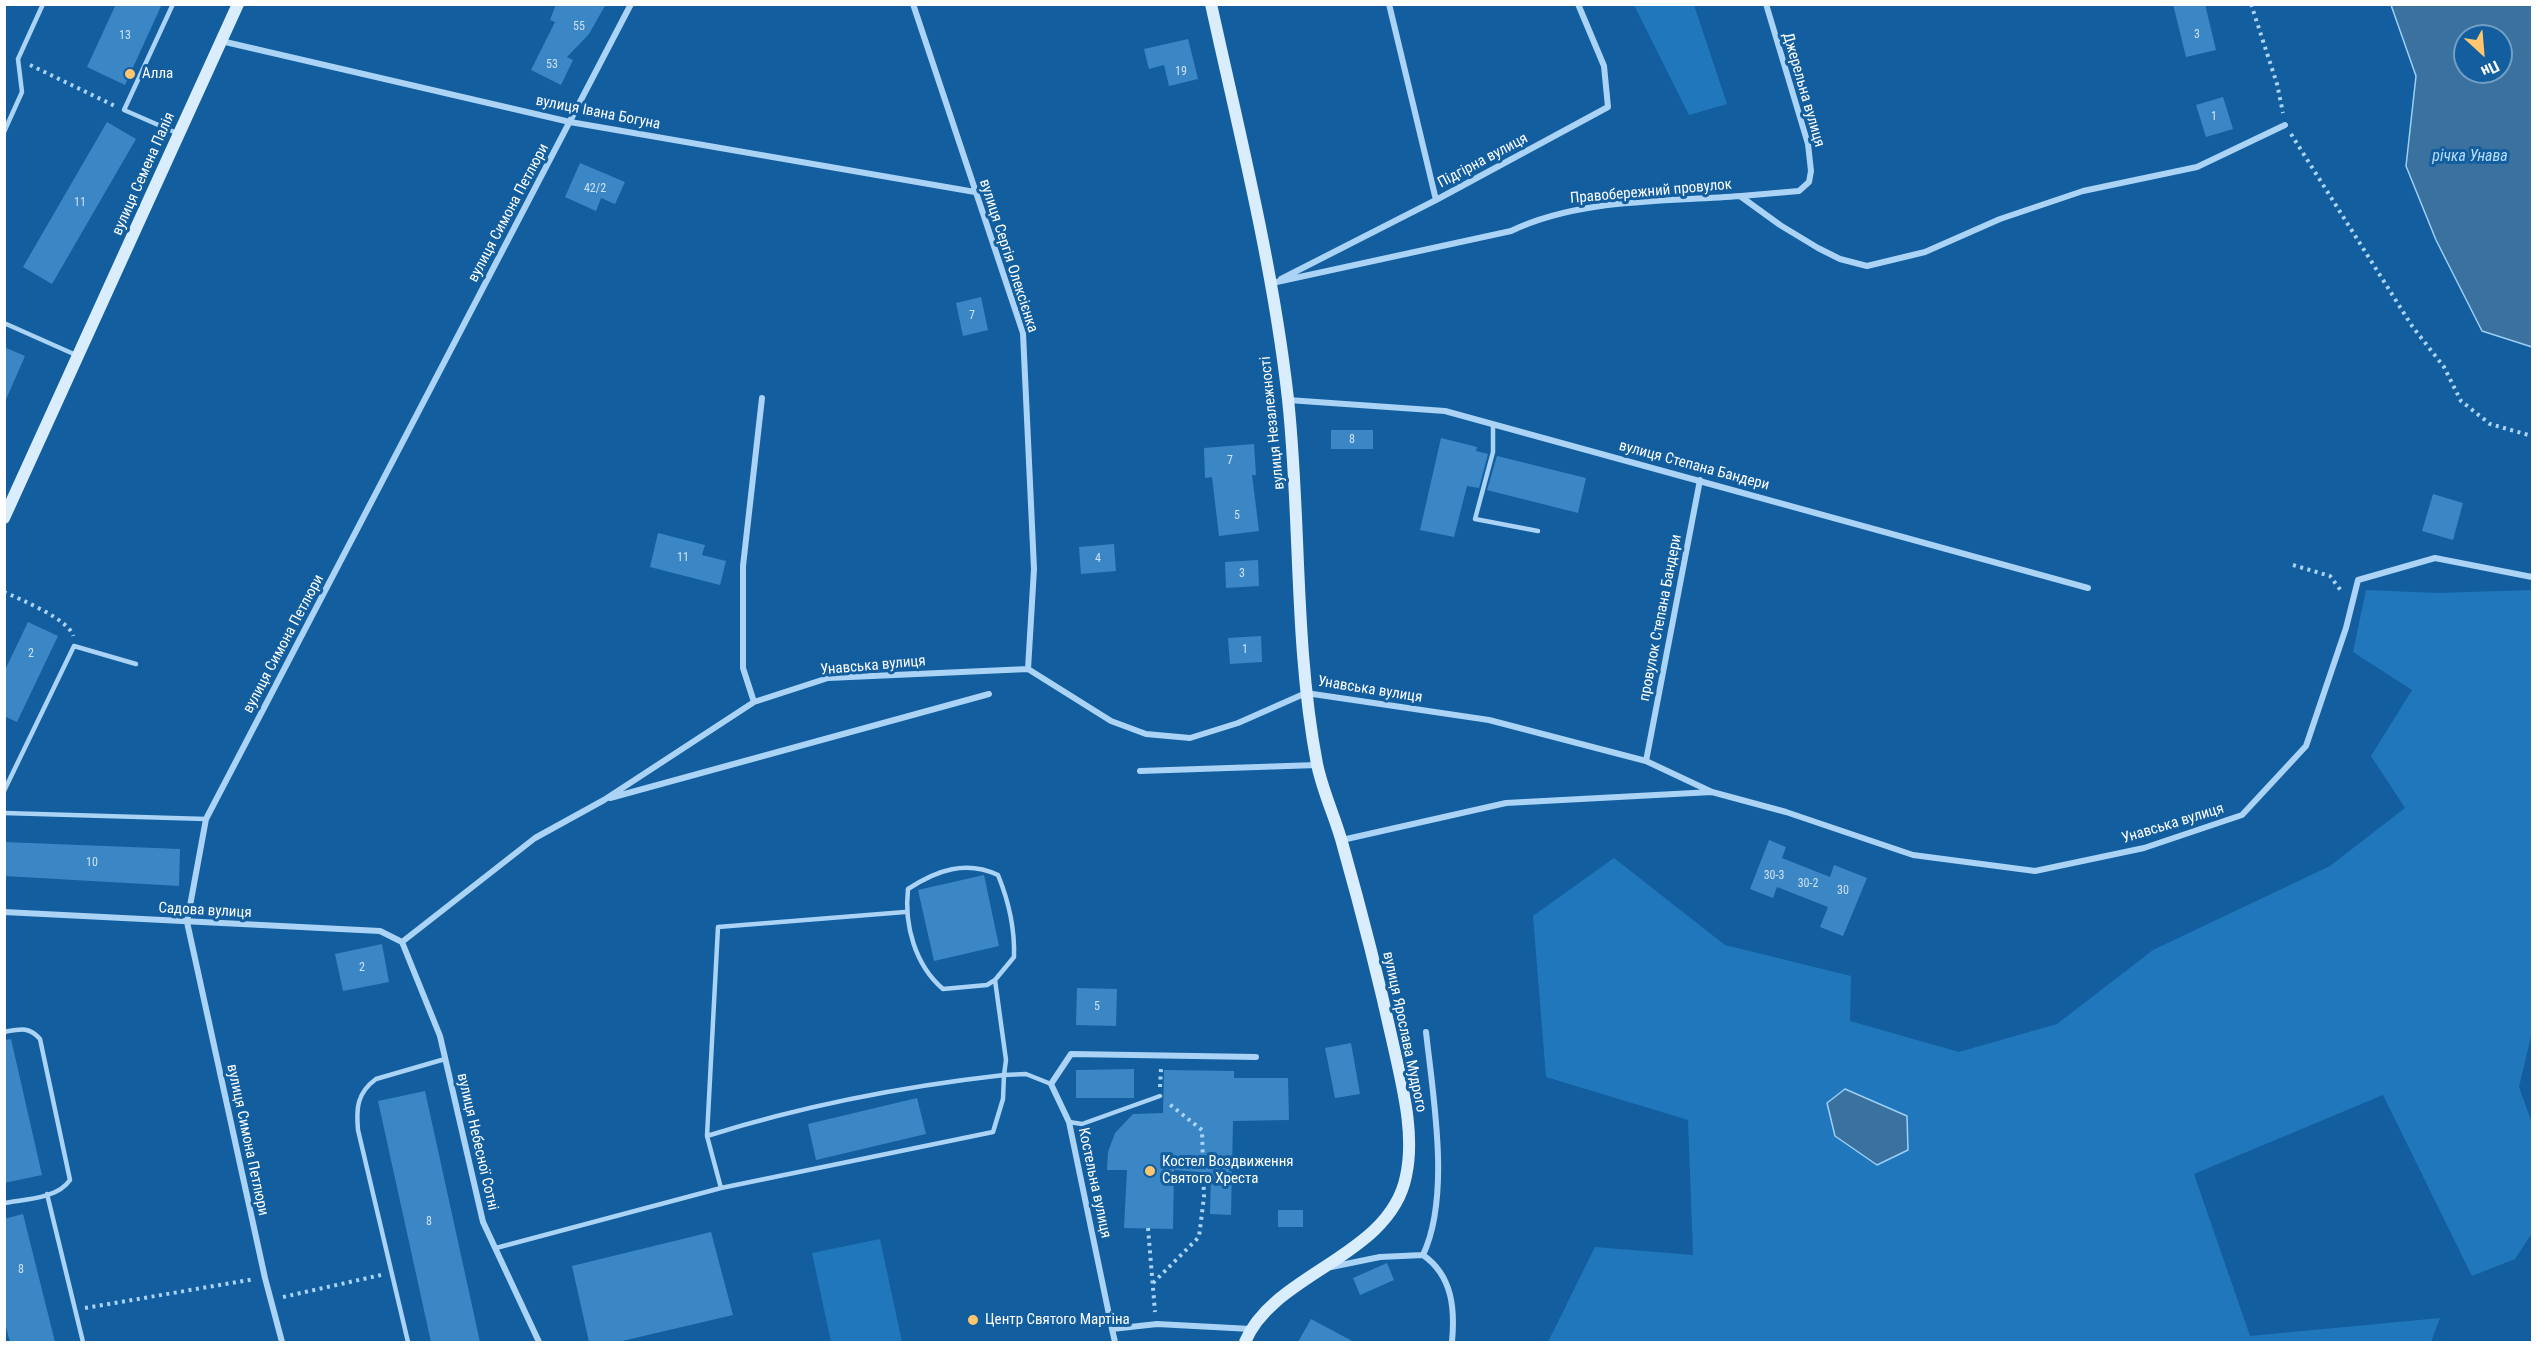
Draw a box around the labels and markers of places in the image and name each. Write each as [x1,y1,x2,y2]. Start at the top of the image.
place label: Алла [142,65,173,83]
marker: Алла [123,67,137,81]
place label: Костел Воздвиження Святого Хреста [1162,1153,1294,1188]
marker: Костел Воздвиження Святого Хреста [1143,1164,1157,1178]
place label: Центр Святого Мартіна [985,1311,1130,1329]
marker: Центр Святого Мартіна [966,1313,980,1327]

